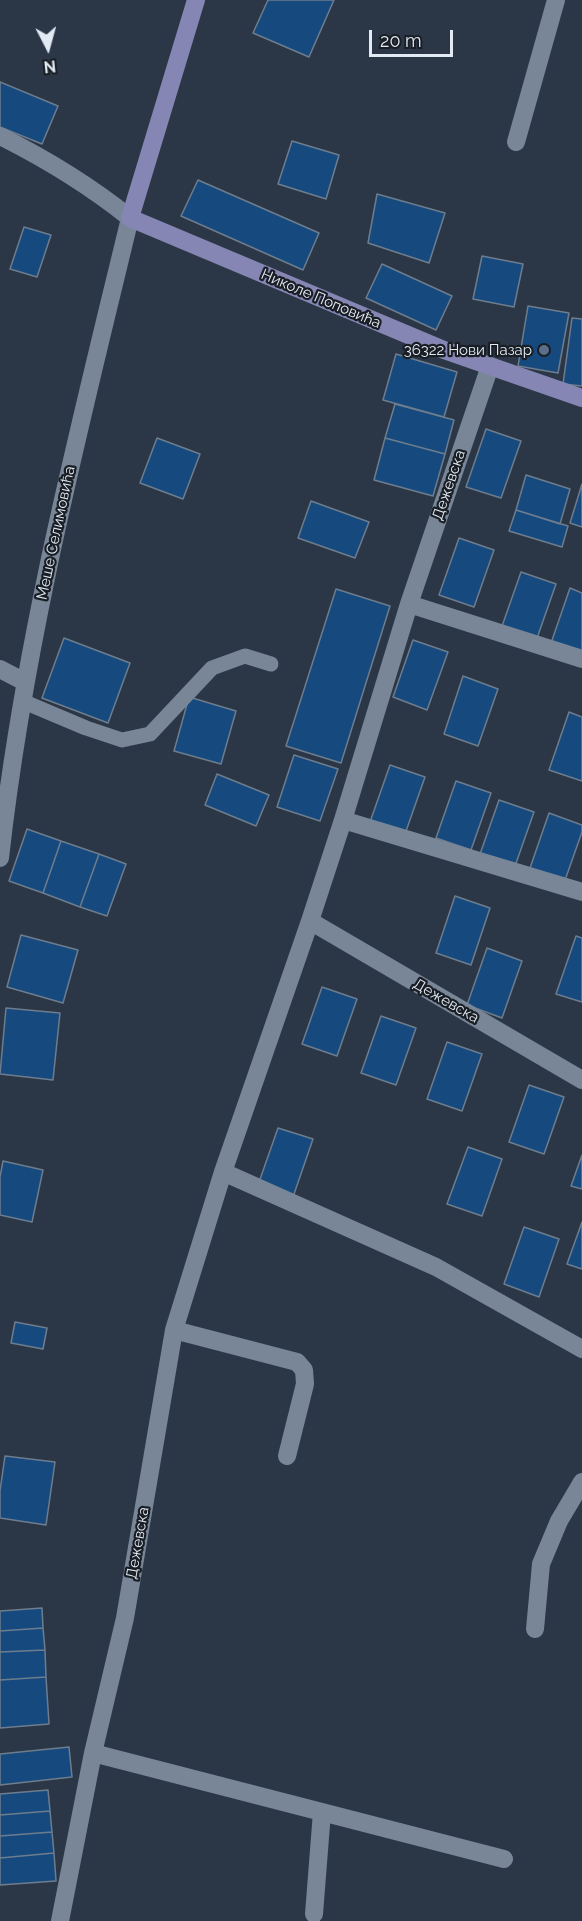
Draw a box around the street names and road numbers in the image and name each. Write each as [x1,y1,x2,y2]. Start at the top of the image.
street label: Николе Поповића [258,266,384,332]
street label: Дежевска [429,448,469,522]
street label: Меше Селимовића [33,464,79,602]
street label: Дежевска [410,975,482,1027]
street label: Дежевска [123,1506,153,1580]

